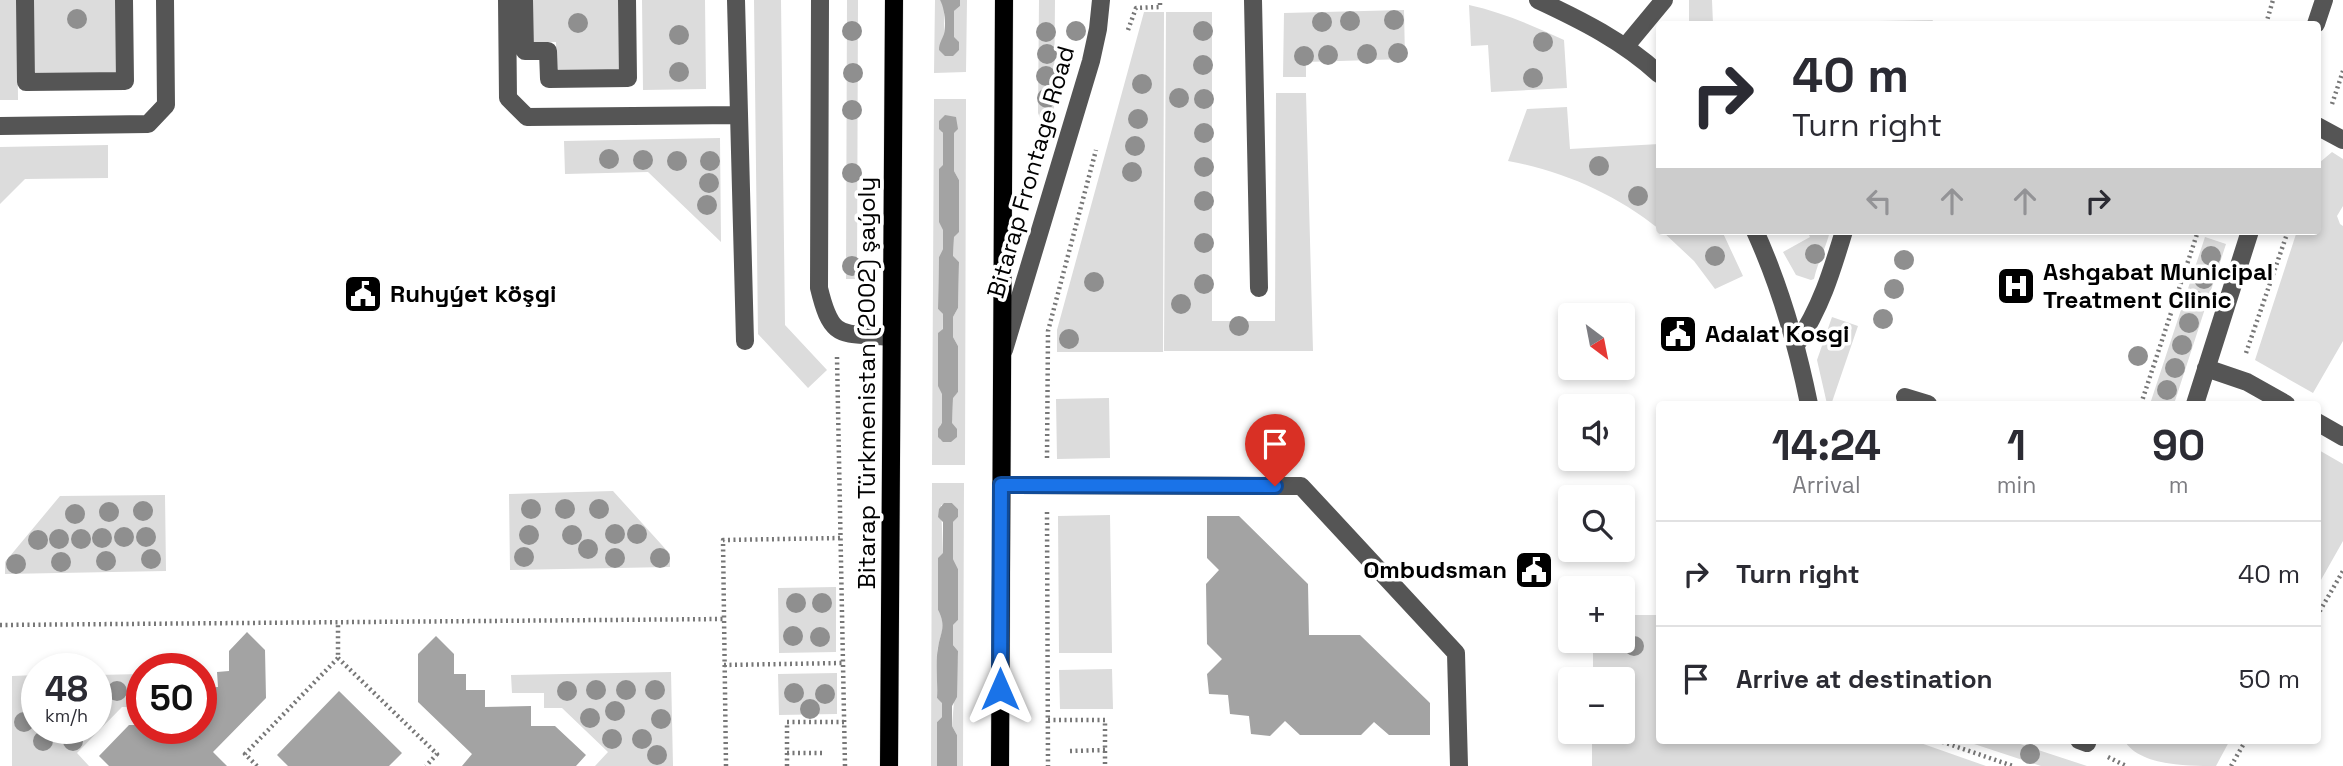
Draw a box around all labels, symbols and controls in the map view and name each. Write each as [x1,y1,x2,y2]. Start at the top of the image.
street label: Bitarap Frontage Road [980,42,1081,301]
text: 40 m [1792,44,1909,106]
icon: right [1677,49,1768,140]
text: Turn right [1792,105,1942,145]
street label: Bitarap Türkmenistan (2002) şaýoly [851,177,882,589]
icon: left [1860,182,1898,220]
icon: ahead [1933,182,1971,220]
icon: ahead [2006,182,2044,220]
icon: right [2079,182,2117,220]
place label: Ashgabat Municipal Treatment Clinic [2043,256,2273,315]
hospital icon: Ashgabat Municipal Treatment Clinic [1995,265,2037,307]
public building icon: Ruhyýet köşgi [342,273,384,315]
place label: Ruhyýet köşgi [390,278,556,309]
north arrow [1558,303,1634,380]
map controls [1558,303,1635,744]
public building icon: Adalat Kosgi [1657,313,1699,355]
place label: Adalat Kosgi [1705,318,1849,349]
button: sound [1558,394,1635,471]
pin [1245,414,1305,486]
text: 14:24 [1772,419,1881,472]
text: 1 [2007,419,2026,472]
text: 90 [2152,419,2205,472]
icon: arrive [1256,425,1294,463]
text: Arrival [1792,470,1861,500]
text: min [1997,470,2036,500]
text: m [2169,470,2189,500]
button: search [1558,485,1635,562]
public building icon: Ombudsman [1513,549,1555,591]
place label: Ombudsman [1363,554,1507,585]
icon: right [1677,555,1715,593]
text: Turn right [1736,557,1860,591]
text: 40 m [2238,557,2300,591]
button: + [1558,576,1635,653]
position arrow [963,652,1037,726]
speed limit sign: 50 [126,653,217,744]
icon: arrive [1677,660,1715,698]
text: Arrive at destination [1736,662,1993,696]
text: 50 m [2239,662,2300,696]
text: 48 [45,667,88,711]
button: − [1558,667,1635,744]
text: km/h [45,704,88,727]

